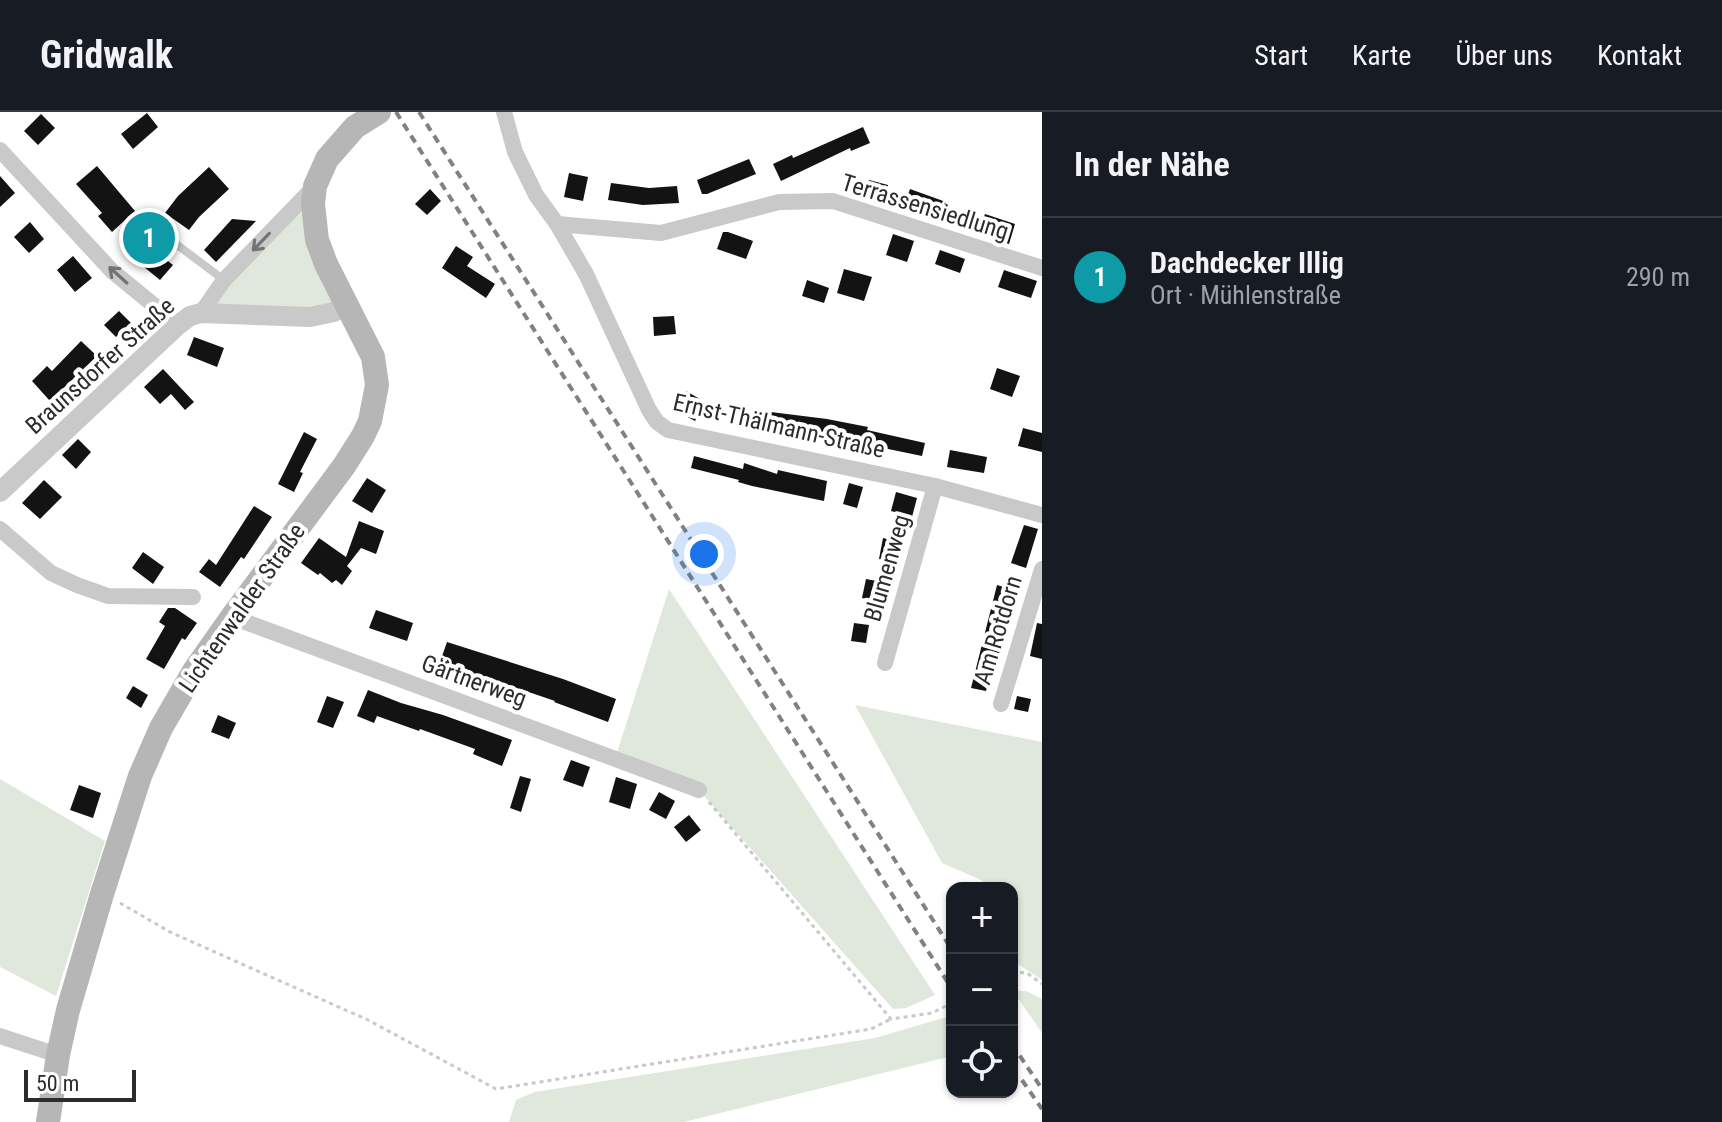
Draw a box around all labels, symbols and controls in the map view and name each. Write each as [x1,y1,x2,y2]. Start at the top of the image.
text: Gridwalk [40,33,173,77]
text: Start [1254,39,1308,72]
text: Karte [1352,39,1411,72]
text: Über uns [1455,39,1553,72]
text: Kontakt [1597,39,1682,72]
text: In der Nähe [1074,144,1230,184]
street label: Terrassensiedlung [838,168,1012,246]
pin: 1 [123,208,175,268]
one-way arrow [252,232,271,252]
text: Dachdecker Illig [1150,245,1344,280]
text: 1 [1093,262,1107,292]
text: 290 m [1626,262,1690,292]
one-way arrow [108,266,128,284]
text: Ort · Mühlenstraße [1150,280,1341,310]
street label: Braunsdorfer Straße [20,292,180,440]
street label: Ernst-Thälmann-Straße [670,388,888,464]
street label: Blumenweg [858,511,916,625]
street label: Lichtenwalder Straße [173,518,311,698]
your location [684,534,724,574]
street label: Am Rotdorn [968,572,1028,688]
street label: Gärtnerweg [418,649,530,713]
map controls [946,882,1018,1098]
button: + [946,882,1018,954]
button: − [946,954,1018,1026]
button: locate [946,1026,1018,1098]
scale bar [24,1066,136,1102]
text: 50 m [36,1071,79,1096]

